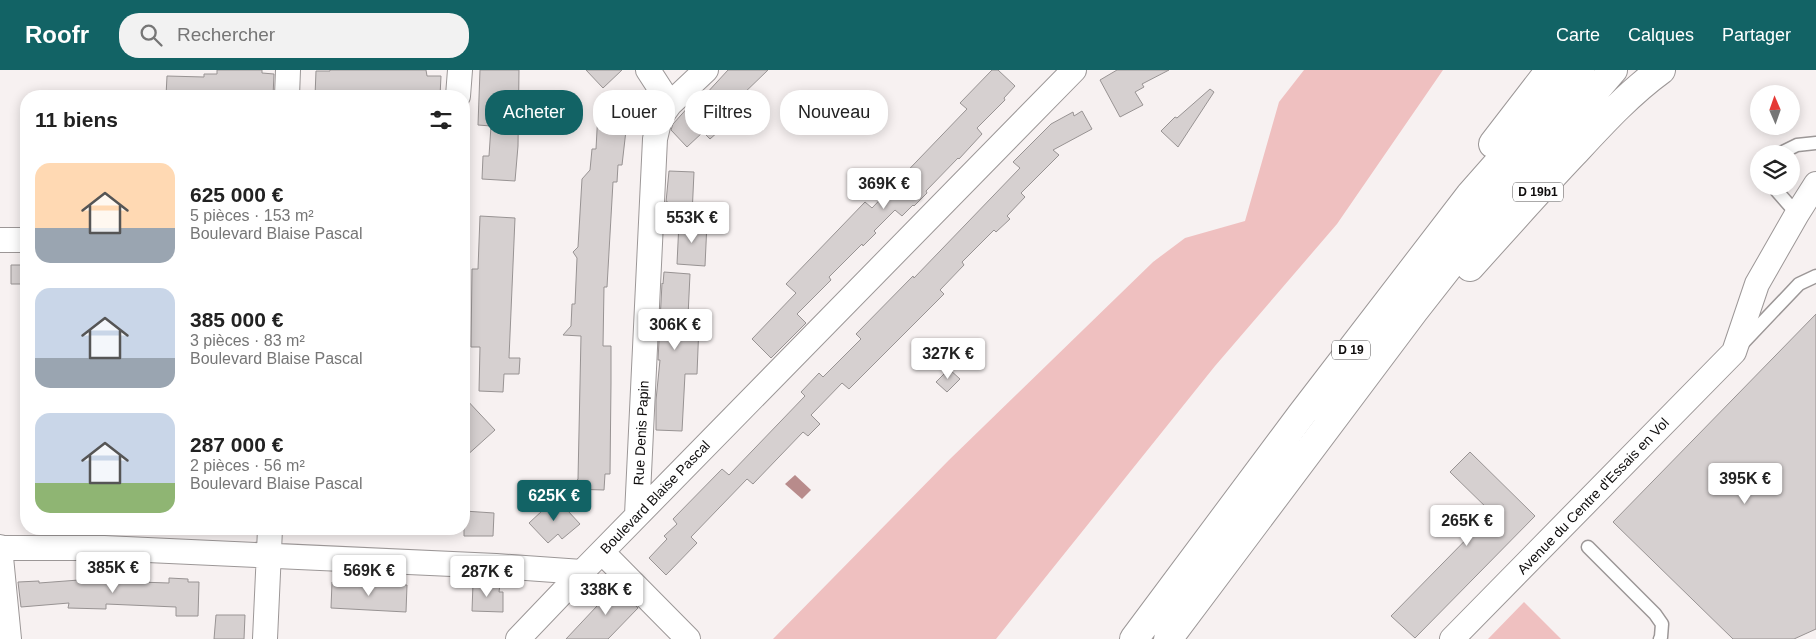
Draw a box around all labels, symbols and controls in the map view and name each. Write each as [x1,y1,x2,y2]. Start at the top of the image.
search box [119,13,469,58]
text: Roofr [25,21,89,48]
icon: search [137,21,165,49]
text: Rechercher [177,24,275,45]
text: Carte [1556,25,1600,45]
text: Calques [1628,25,1694,45]
text: Partager [1722,25,1791,45]
north arrow [1750,85,1800,135]
map controls [1750,85,1800,195]
chip: Acheter [485,90,583,135]
chip: Louer [593,90,675,135]
chip: Filtres [685,90,770,135]
chip: Nouveau [780,90,888,135]
icon: filters [427,106,455,134]
text: 11 biens [35,108,118,131]
button: layers [1750,145,1800,195]
pin: 369K € [843,168,925,210]
text: 369K € [858,175,910,192]
road number: D 19b1 [1513,182,1563,202]
icon: home [75,183,135,243]
text: 625 000 € [190,183,283,206]
pin: 553K € [651,202,733,244]
text: 5 pièces · 153 m² [190,207,314,224]
text: 553K € [666,209,718,226]
text: Boulevard Blaise Pascal [190,225,363,242]
icon: home [75,308,135,368]
text: 385 000 € [190,308,283,331]
pin: 306K € [634,308,716,351]
text: 306K € [649,316,701,333]
text: 3 pièces · 83 m² [190,332,305,349]
pin: 327K € [907,338,989,380]
road number: D 19 [1332,340,1370,360]
text: 327K € [922,345,974,362]
text: Boulevard Blaise Pascal [190,350,363,367]
street label: Rue Denis Papin [630,380,652,486]
street label: Avenue du Centre d'Essais en Vol [1514,415,1672,577]
icon: home [75,433,135,493]
text: 287 000 € [190,433,283,456]
street label: Boulevard Blaise Pascal [597,437,713,557]
text: 2 pièces · 56 m² [190,457,305,474]
pin: 395K € [1704,462,1786,505]
text: 395K € [1719,470,1771,487]
text: Boulevard Blaise Pascal [190,475,363,492]
pin: 625K € [513,480,595,522]
text: 625K € [528,487,580,504]
pin: 265K € [1426,504,1508,547]
text: 265K € [1441,512,1493,529]
pin: 385K € [72,552,154,594]
pin: 569K € [328,554,410,597]
pin: 287K € [446,556,528,598]
text: 385K € [87,559,139,576]
text: 569K € [343,562,395,579]
text: 287K € [461,563,513,580]
pin: 338K € [565,574,647,616]
text: 338K € [580,581,632,598]

